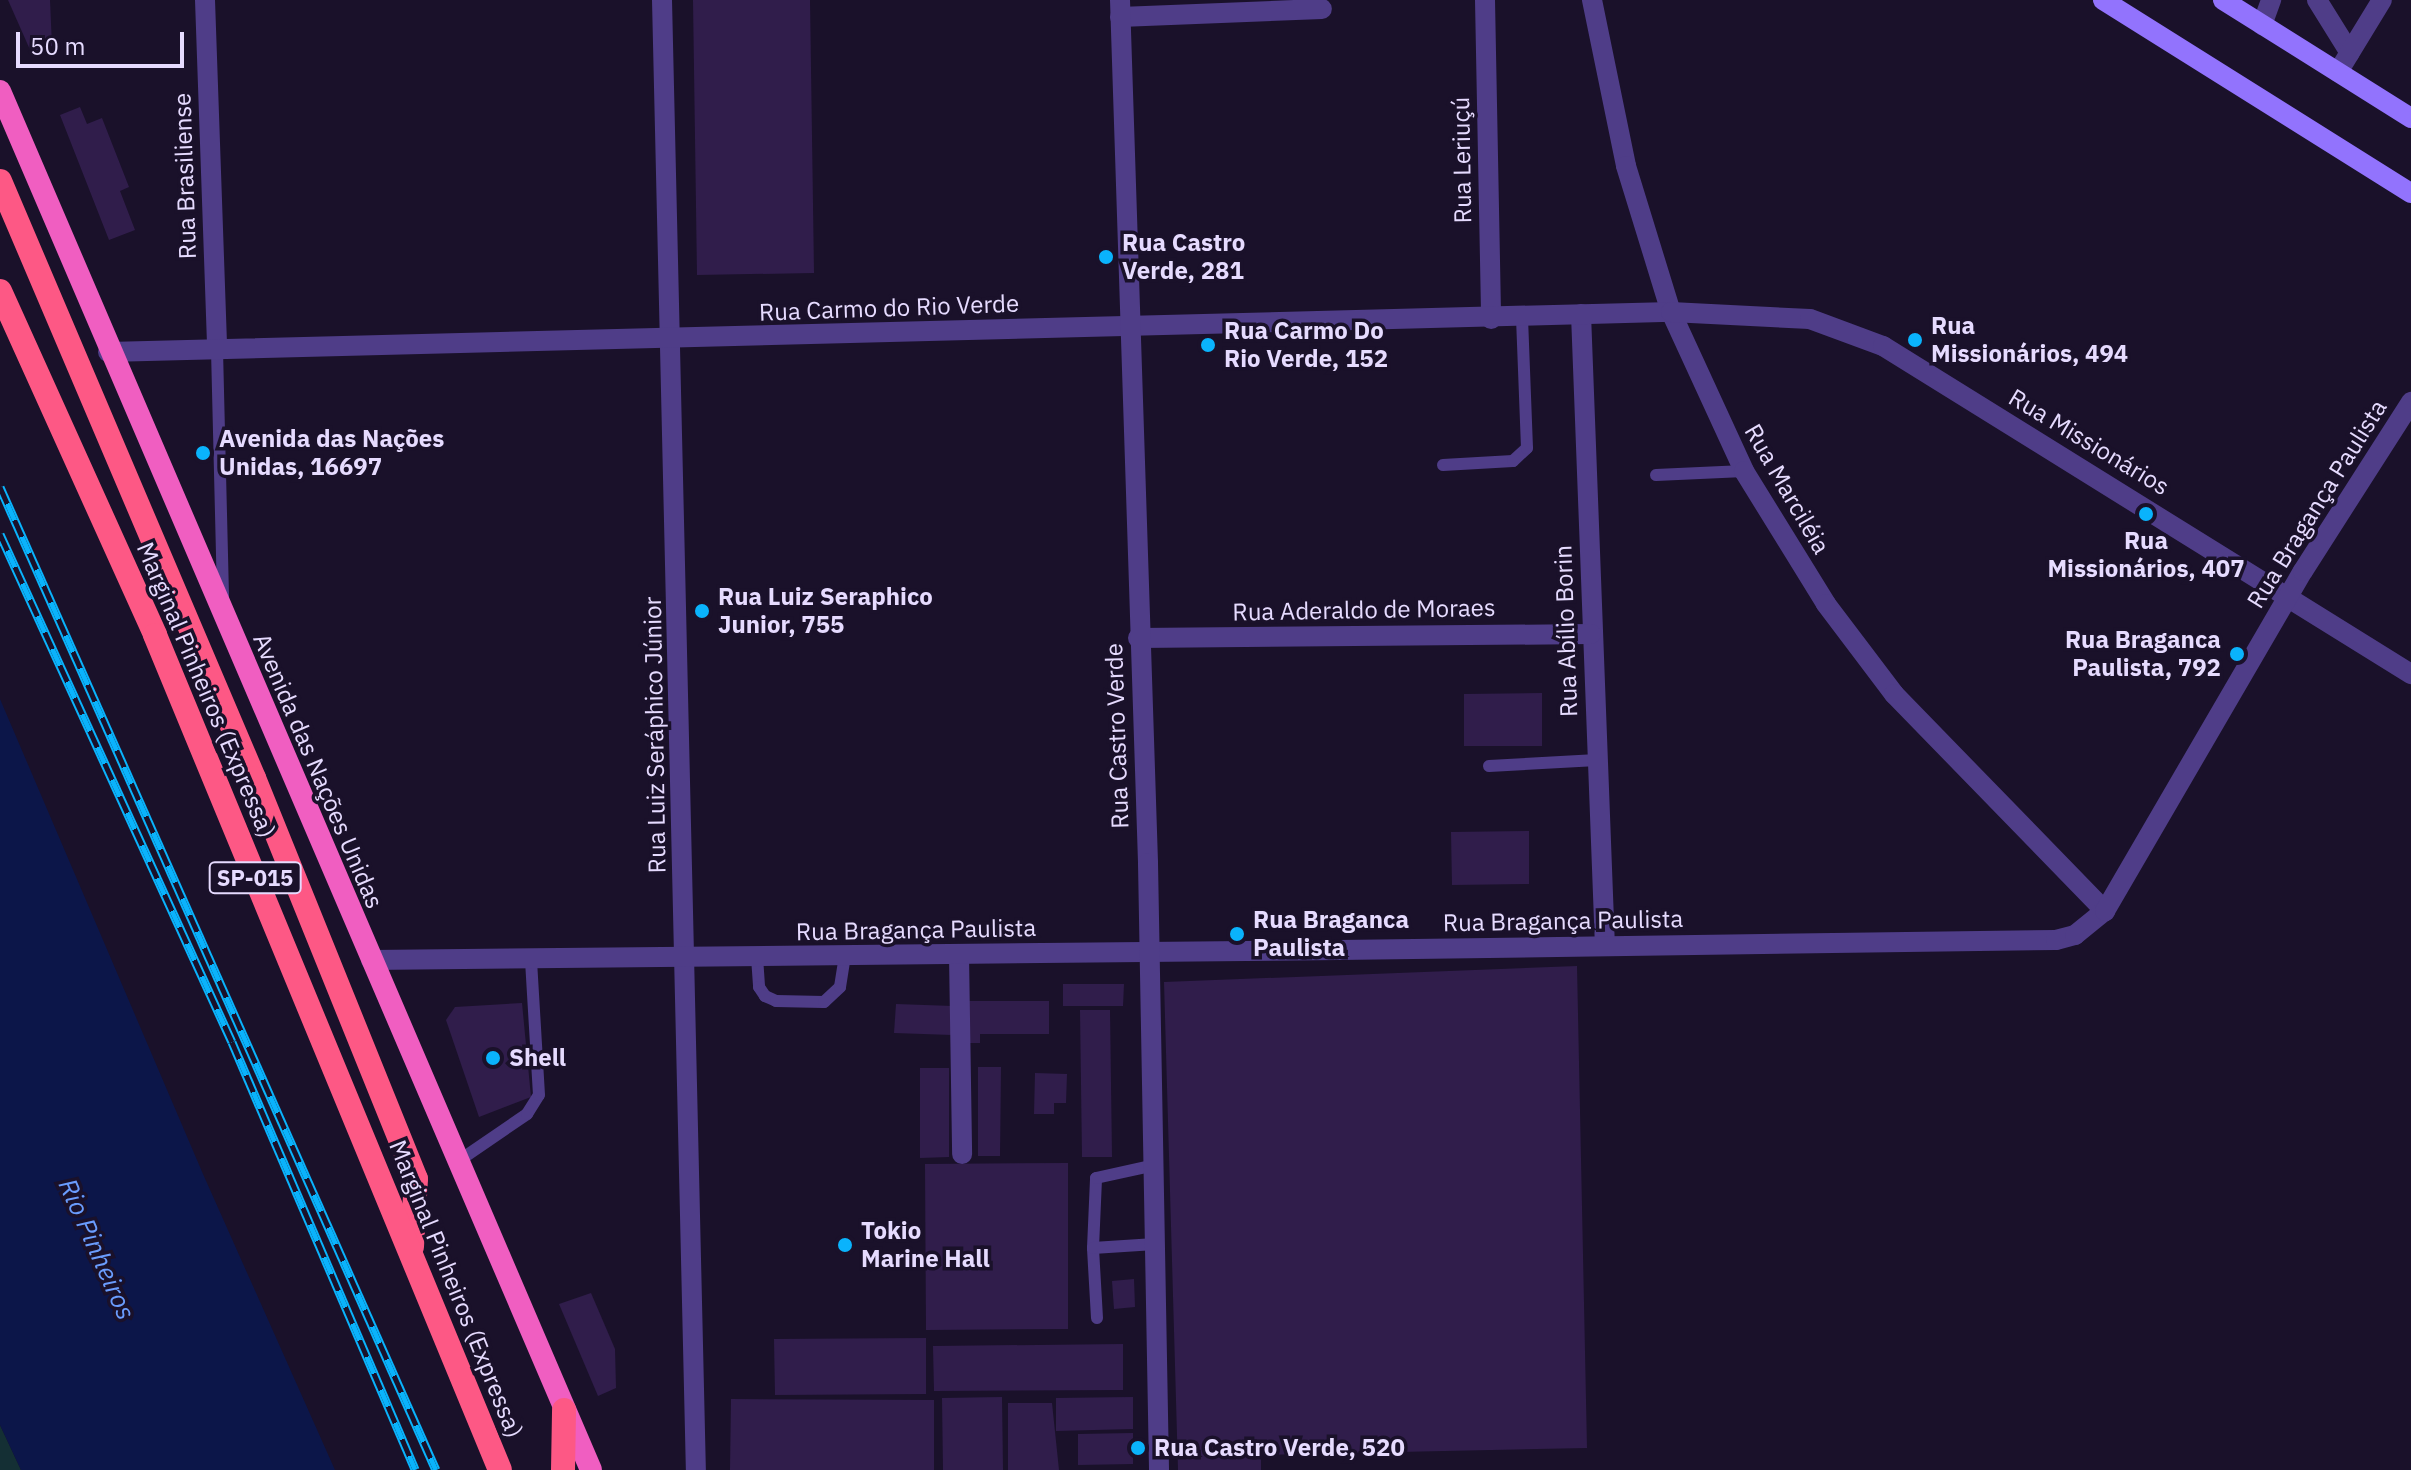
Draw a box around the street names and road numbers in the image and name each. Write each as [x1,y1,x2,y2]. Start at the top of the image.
street label: Rua Brasiliense [168,92,202,260]
street label: Rua Leriuçú [1446,96,1478,224]
street label: Rua Carmo do Rio Verde [758,289,1020,327]
street label: Rua Missionários [2004,383,2174,501]
street label: Rua Bragança Paulista [2241,394,2393,614]
street label: Rua Marciléia [1738,419,1836,559]
street label: Marginal Pinheiros (Expressa) [131,538,281,842]
street label: Rua Abílio Borin [1549,545,1583,717]
street label: Rua Aderaldo de Moraes [1232,593,1496,627]
street label: Rua Luiz Seráphico Júnior [638,596,672,874]
street label: Avenida das Nações Unidas [247,629,389,913]
street label: Rua Castro Verde [1099,643,1135,829]
road number: SP-015 [207,860,303,896]
street label: Rua Bragança Paulista [1443,905,1683,937]
street label: Rua Bragança Paulista [796,914,1036,946]
street label: Marginal Pinheiros (Expressa) [383,1136,529,1442]

